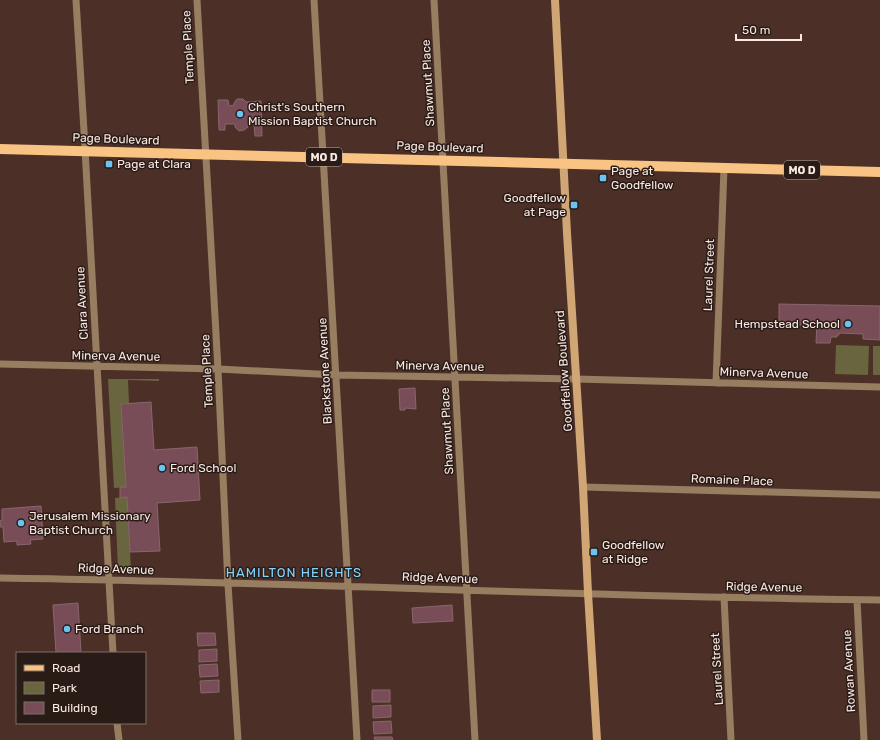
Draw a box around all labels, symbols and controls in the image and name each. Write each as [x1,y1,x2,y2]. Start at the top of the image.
street label: Temple Place [179,10,197,84]
scale bar [736,16,801,42]
text: 50 m [742,23,770,37]
street label: Shawmut Place [419,39,437,127]
place label: Christ's Southern Mission Baptist Church [248,100,377,128]
marker: Christ's Southern Mission Baptist Church [235,109,245,119]
street label: Page Boulevard [72,130,160,148]
street label: Page Boulevard [396,138,484,156]
road number: MO D [306,148,342,166]
place label: Page at Clara [117,157,191,171]
marker: Page at Clara [104,159,114,169]
road number: MO D [784,161,820,179]
place label: Page at Goodfellow [611,164,674,192]
marker: Page at Goodfellow [598,173,608,183]
place label: Goodfellow at Page [504,191,566,219]
marker: Goodfellow at Page [569,200,579,210]
street label: Laurel Street [701,238,717,311]
street label: Clara Avenue [73,266,91,340]
street label: Goodfellow Boulevard [553,310,575,432]
street label: Blackstone Avenue [315,317,335,425]
place label: Hempstead School [735,317,840,331]
marker: Hempstead School [843,319,853,329]
street label: Temple Place [198,334,216,408]
street label: Minerva Avenue [72,348,161,364]
street label: Minerva Avenue [396,358,485,374]
street label: Minerva Avenue [719,364,809,382]
street label: Shawmut Place [438,387,456,475]
place label: Ford School [170,461,236,475]
marker: Ford School [157,463,167,473]
street label: Romaine Place [691,472,774,488]
place label: Jerusalem Missionary Baptist Church [29,509,151,537]
marker: Jerusalem Missionary Baptist Church [16,518,26,528]
place label: Goodfellow at Ridge [602,538,665,566]
marker: Goodfellow at Ridge [589,547,599,557]
street label: Ridge Avenue [78,561,155,577]
district label: HAMILTON HEIGHTS [226,565,362,580]
street label: Ridge Avenue [402,570,479,586]
street label: Ridge Avenue [726,579,803,595]
place label: Ford Branch [75,622,144,636]
marker: Ford Branch [62,624,72,634]
street label: Rowan Avenue [840,629,858,713]
street label: Laurel Street [708,632,726,705]
legend [16,652,146,724]
text: Road [52,661,80,675]
text: Park [52,681,78,695]
text: Building [52,701,98,715]

